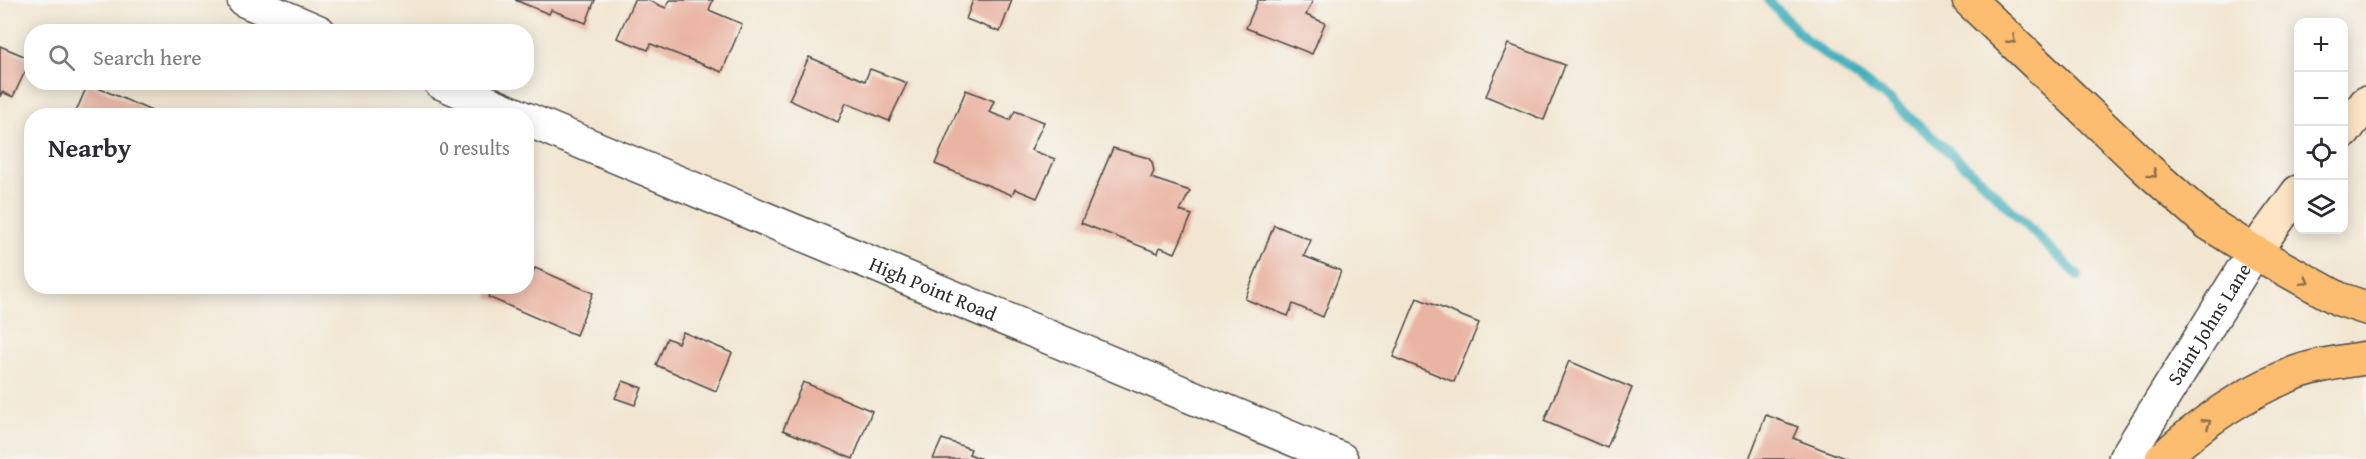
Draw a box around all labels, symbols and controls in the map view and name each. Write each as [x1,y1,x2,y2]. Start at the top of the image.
map controls [2294,18,2348,234]
button: + [2294,18,2348,72]
search box [24,24,534,90]
one-way arrow [2005,33,2015,44]
icon: search [45,41,78,74]
text: Search here [93,41,202,73]
button: − [2294,72,2348,126]
button: locate [2294,126,2348,180]
text: Nearby [48,128,131,167]
text: 0 results [439,133,510,162]
one-way arrow [2146,167,2157,178]
button: layers [2294,180,2348,234]
street label: High Point Road [865,249,1002,328]
street label: Saint Johns Lane [2160,257,2258,390]
one-way arrow [2299,273,2309,285]
one-way arrow [2201,419,2212,430]

